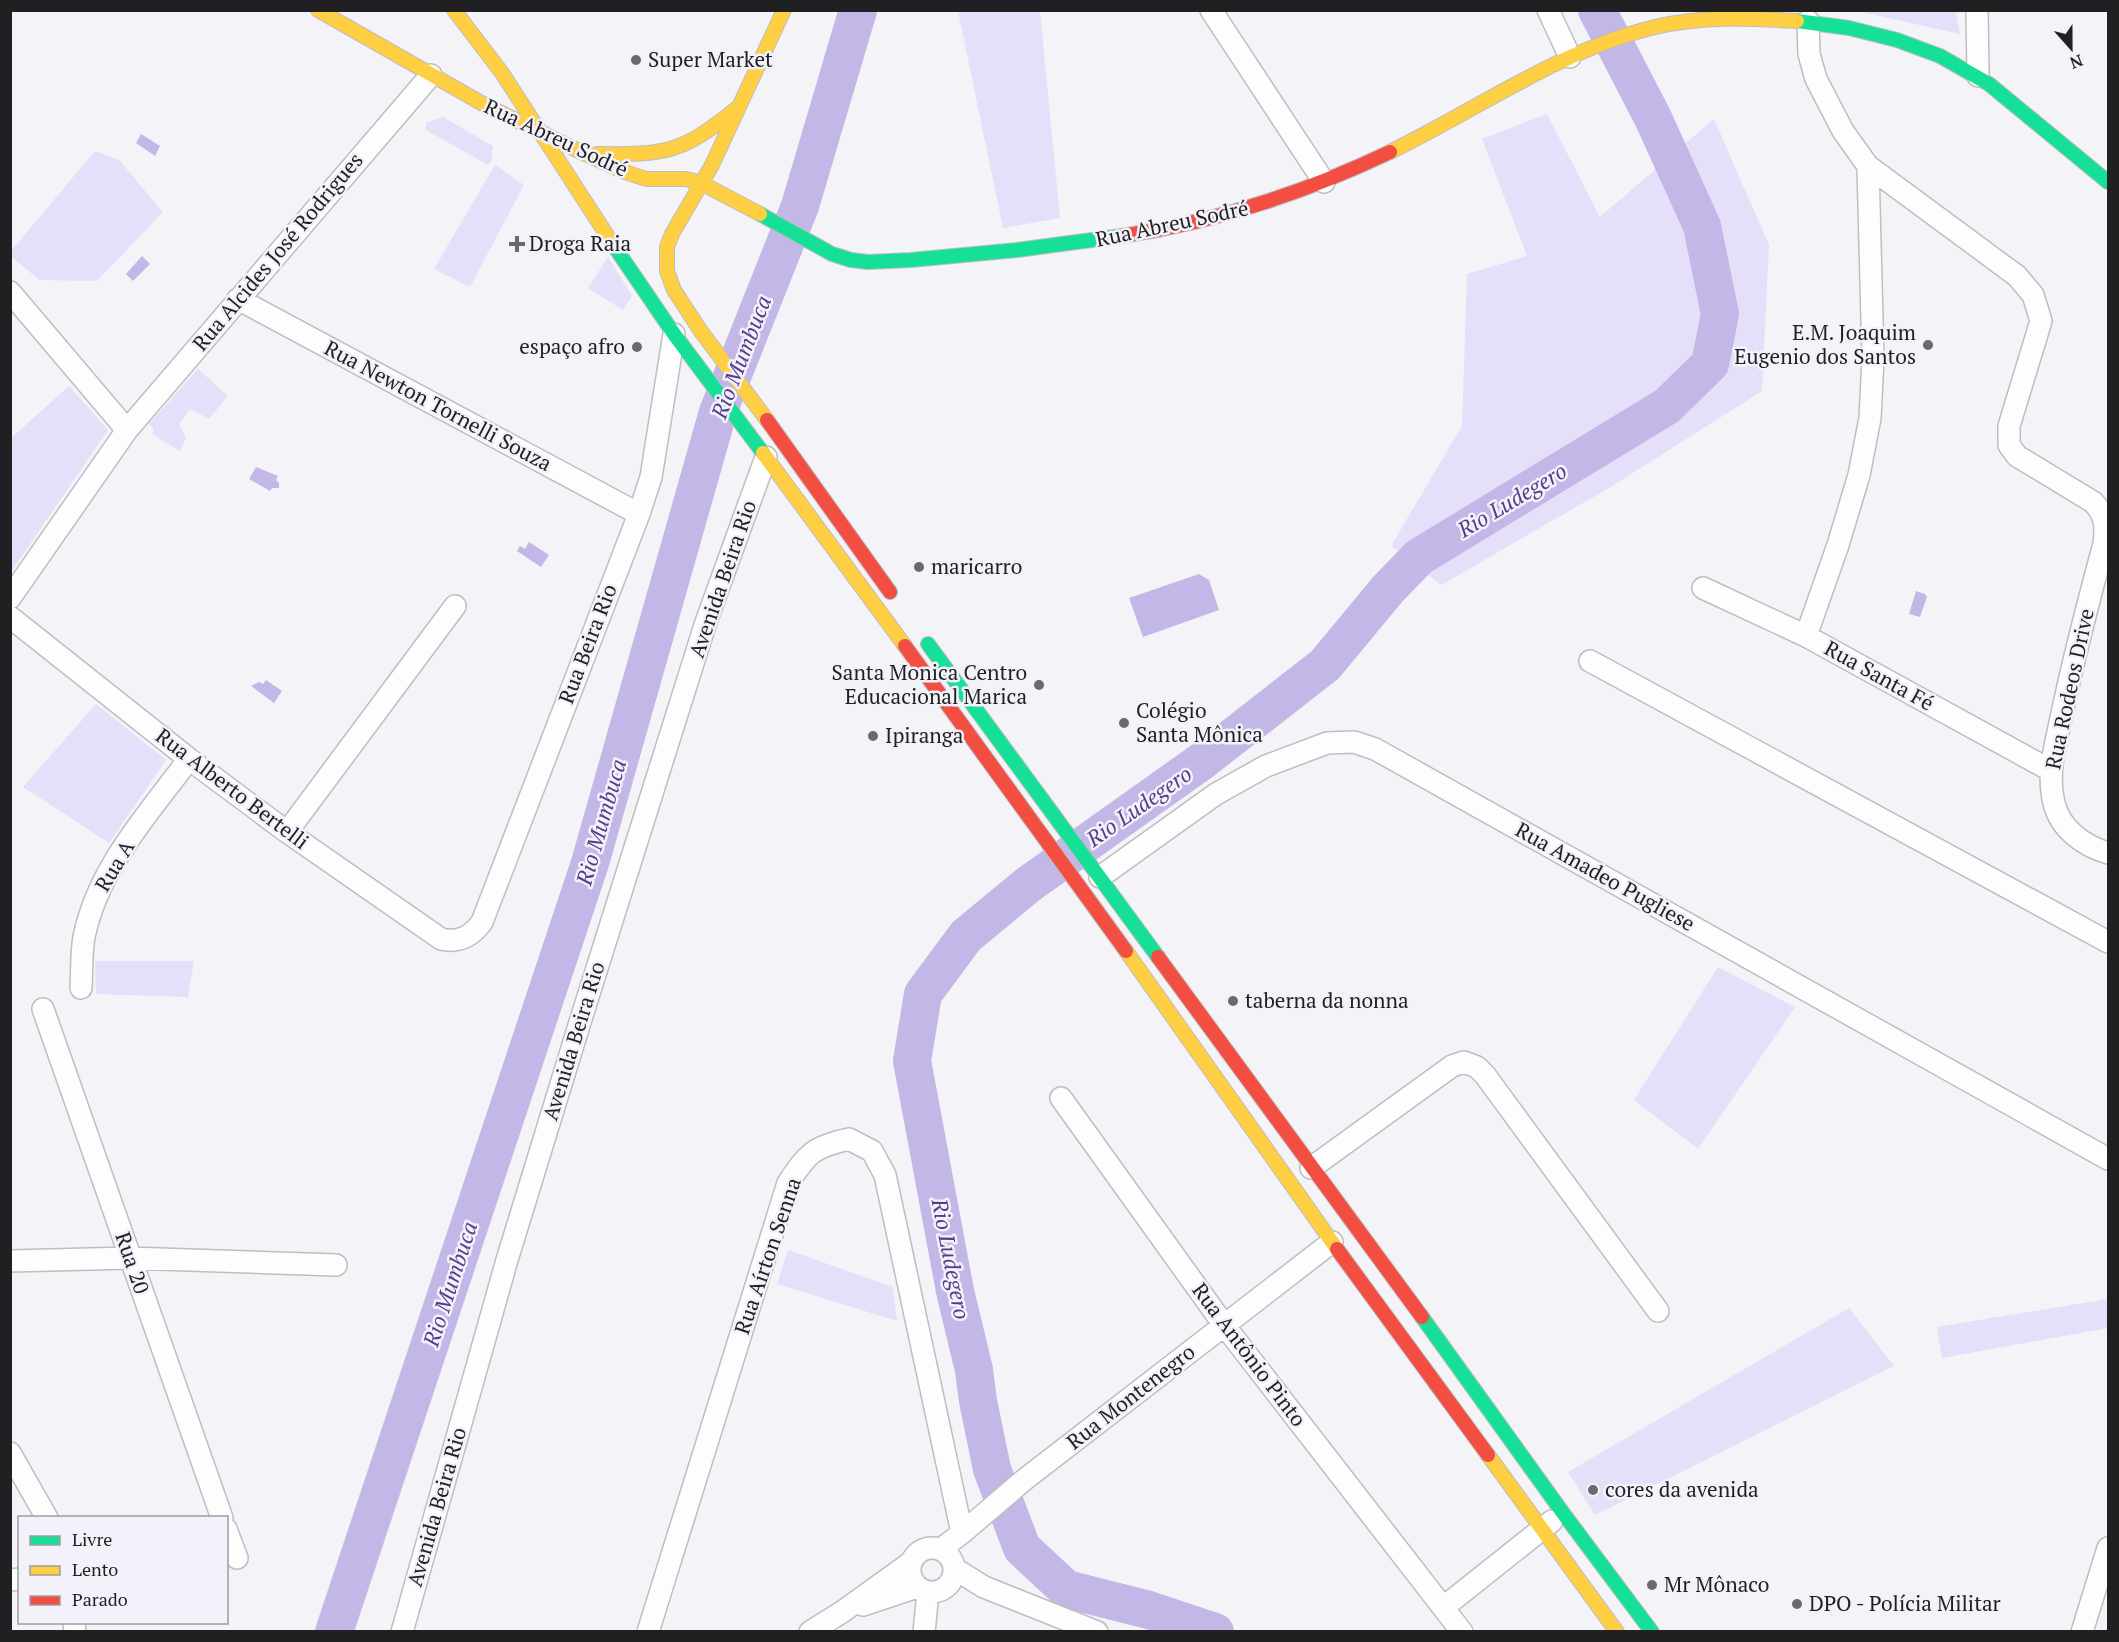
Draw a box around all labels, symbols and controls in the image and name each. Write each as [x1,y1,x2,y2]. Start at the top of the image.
north arrow [2041,18,2101,78]
place label: Super Market [648,45,773,73]
text: N [2067,50,2086,74]
marker: Super Market [629,53,643,67]
street label: Rua Abreu Sodré [480,92,633,183]
street label: Rua Alcides José Rodrigues [186,146,369,356]
street label: Rua Abreu Sodré [1093,193,1251,253]
place label: Droga Raia [529,229,632,257]
marker: Droga Raia [510,237,524,251]
water label: Rio Mumbuca [703,291,777,423]
place label: E.M. Joaquim Eugenio dos Santos [1734,318,1916,370]
place label: espaço afro [519,332,625,360]
street label: Rua Newton Tornelli Souza [320,333,557,477]
marker: E.M. Joaquim Eugenio dos Santos [1921,338,1935,352]
marker: espaço afro [630,340,644,354]
water label: Rio Ludegero [1451,456,1572,544]
street label: Avenida Beira Rio [682,496,762,661]
place label: maricarro [931,552,1022,580]
marker: maricarro [912,560,926,574]
street label: Rua Beira Rio [551,580,623,707]
street label: Rua Rodeos Drive [2038,606,2100,772]
street label: Rua Santa Fé [1820,634,1939,717]
place label: Santa Monica Centro Educacional Marica [832,658,1027,710]
marker: Santa Monica Centro Educacional Marica [1032,678,1046,692]
place label: Colégio Santa Mônica [1136,696,1263,748]
marker: Colégio Santa Mônica [1117,716,1131,730]
street label: Rua Alberto Bertelli [150,721,315,855]
place label: Ipiranga [885,721,964,749]
marker: Ipiranga [866,729,880,743]
water label: Rio Mumbuca [568,756,632,889]
water label: Rio Ludegero [1079,759,1197,853]
street label: Rua Amadeo Pugliese [1511,815,1700,937]
street label: Rua A [88,834,141,896]
street label: Avenida Beira Rio [536,958,611,1124]
place label: taberna da nonna [1245,986,1409,1014]
marker: taberna da nonna [1226,994,1240,1008]
street label: Rua Aírton Senna [727,1173,807,1338]
water label: Rio Ludegero [925,1195,977,1322]
water label: Rio Mumbuca [415,1218,483,1351]
street label: Rua 20 [109,1228,157,1297]
street label: Rua Antônio Pinto [1187,1277,1313,1432]
street label: Rua Montenegro [1060,1337,1200,1455]
street label: Avenida Beira Rio [400,1424,472,1590]
place label: cores da avenida [1605,1475,1759,1503]
marker: cores da avenida [1586,1483,1600,1497]
legend [18,1516,228,1624]
text: Livre [72,1527,112,1551]
text: Lento [72,1557,118,1581]
place label: Mr Mônaco [1664,1570,1769,1598]
marker: Mr Mônaco [1645,1578,1659,1592]
text: Parado [72,1587,128,1611]
place label: DPO - Polícia Militar [1809,1589,2001,1617]
marker: DPO - Polícia Militar [1790,1597,1804,1611]

